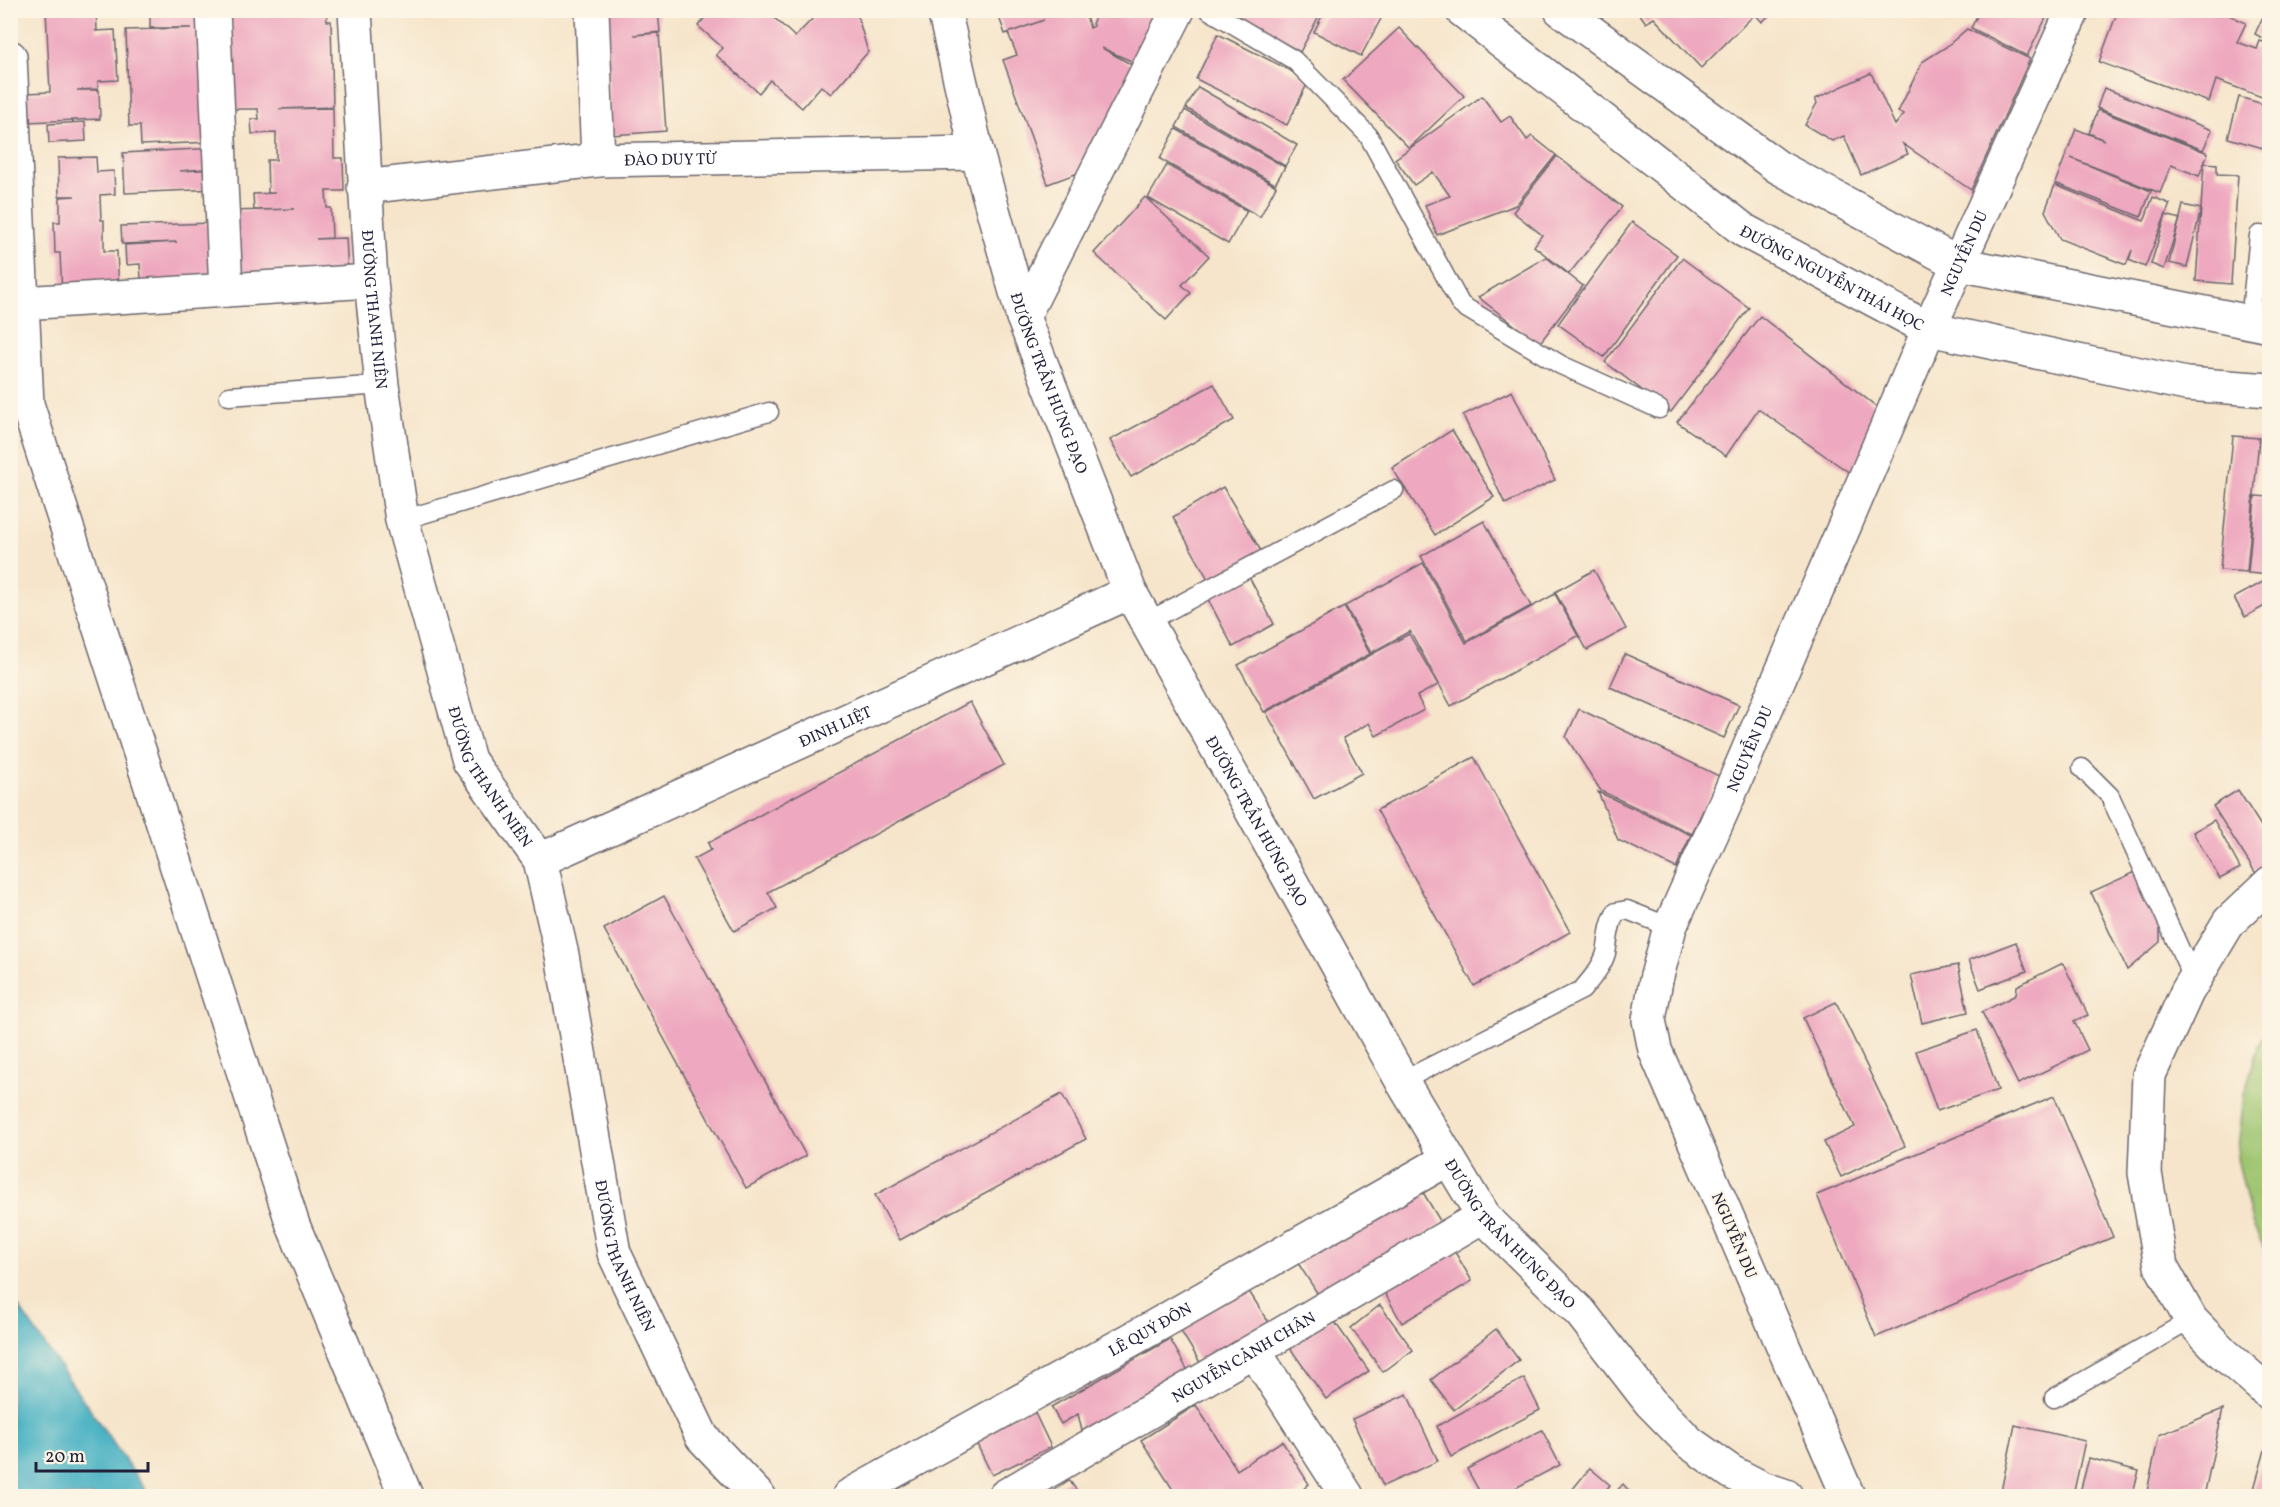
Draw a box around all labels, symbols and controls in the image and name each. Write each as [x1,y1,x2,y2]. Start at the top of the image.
street label: ĐÀO DUY TỪ [624,149,718,173]
street label: NGUYỄN DU [1936,207,1994,300]
street label: ĐƯỜNG NGUYỄN THÁI HỌC [1735,221,1927,337]
street label: ĐƯỜNG THANH NIÊN [355,229,391,390]
street label: ĐƯỜNG TRẦN HƯNG ĐẠO [1004,290,1092,478]
street label: ĐINH LIỆT [796,702,876,754]
street label: NGUYỄN DU [1723,703,1779,796]
street label: ĐƯỜNG THANH NIÊN [442,704,537,853]
street label: ĐƯỜNG TRẦN HƯNG ĐẠO [1199,732,1312,911]
street label: ĐƯỜNG TRẦN HƯNG ĐẠO [1438,1155,1580,1315]
street label: ĐƯỜNG THANH NIÊN [588,1178,659,1336]
street label: NGUYỄN DU [1705,1188,1764,1282]
street label: LÊ QUÝ ĐÔN [1105,1298,1196,1363]
street label: NGUYỄN CẢNH CHÂN [1168,1307,1320,1409]
scale bar [36,1435,148,1473]
text: 20 m [45,1445,85,1470]

